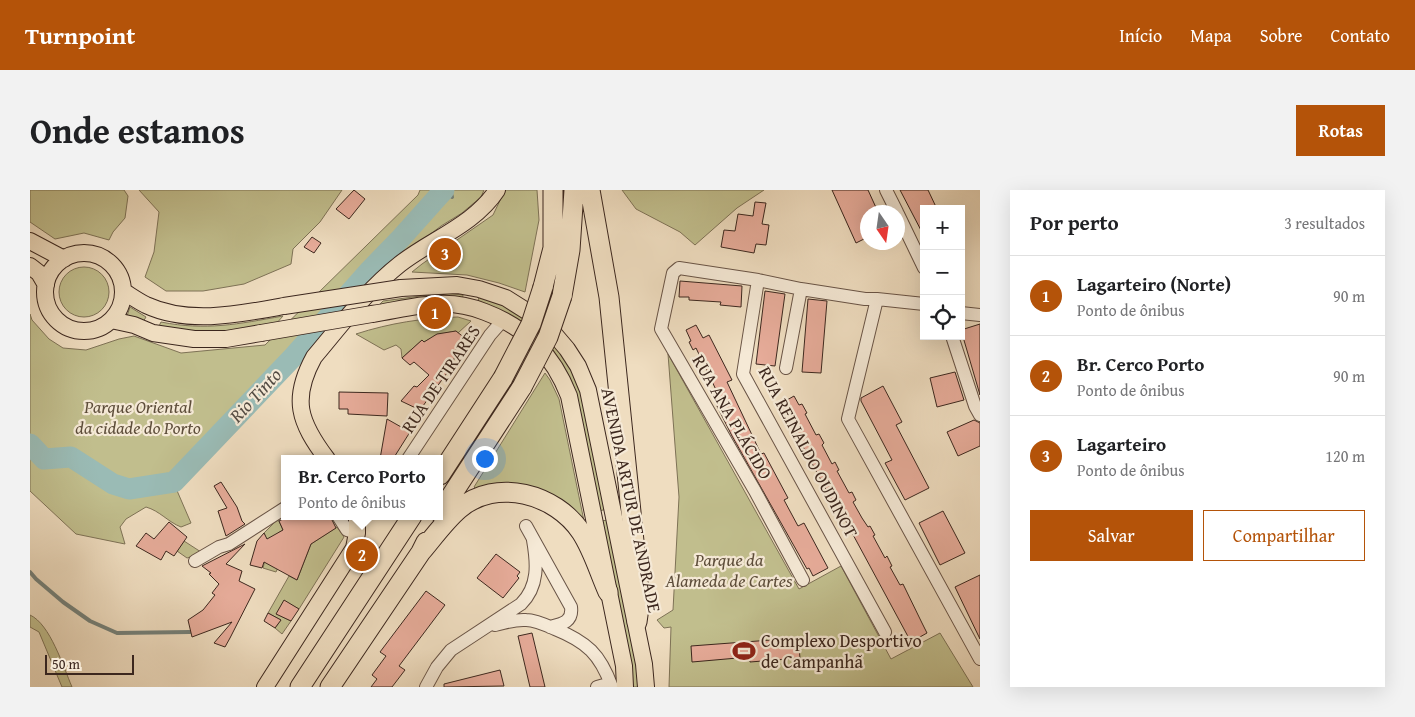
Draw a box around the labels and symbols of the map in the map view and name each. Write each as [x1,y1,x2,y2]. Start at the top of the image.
north arrow [860,205,905,250]
pin: 3 [429,235,461,273]
pin: 1 [419,294,451,332]
street label: RUA DE TIRARES [394,319,487,438]
street label: RUA ANA PLÁCIDO [686,349,779,484]
water label: Rio Tinto [222,361,288,429]
street label: RUA REINALDO OUDINOT [752,361,865,542]
street label: AVENIDA ARTUR DE ANDRADE [594,385,669,615]
park label: Parque Oriental da cidade do Porto [75,393,201,441]
your location [472,446,498,472]
pin: 2 [346,536,378,574]
park label: Parque da Alameda de Cartes [665,546,793,594]
place label: Complexo Desportivo de Campanhã [761,627,922,675]
sports icon: Complexo Desportivo de Campanhã [731,638,757,664]
scale bar [45,652,134,675]

